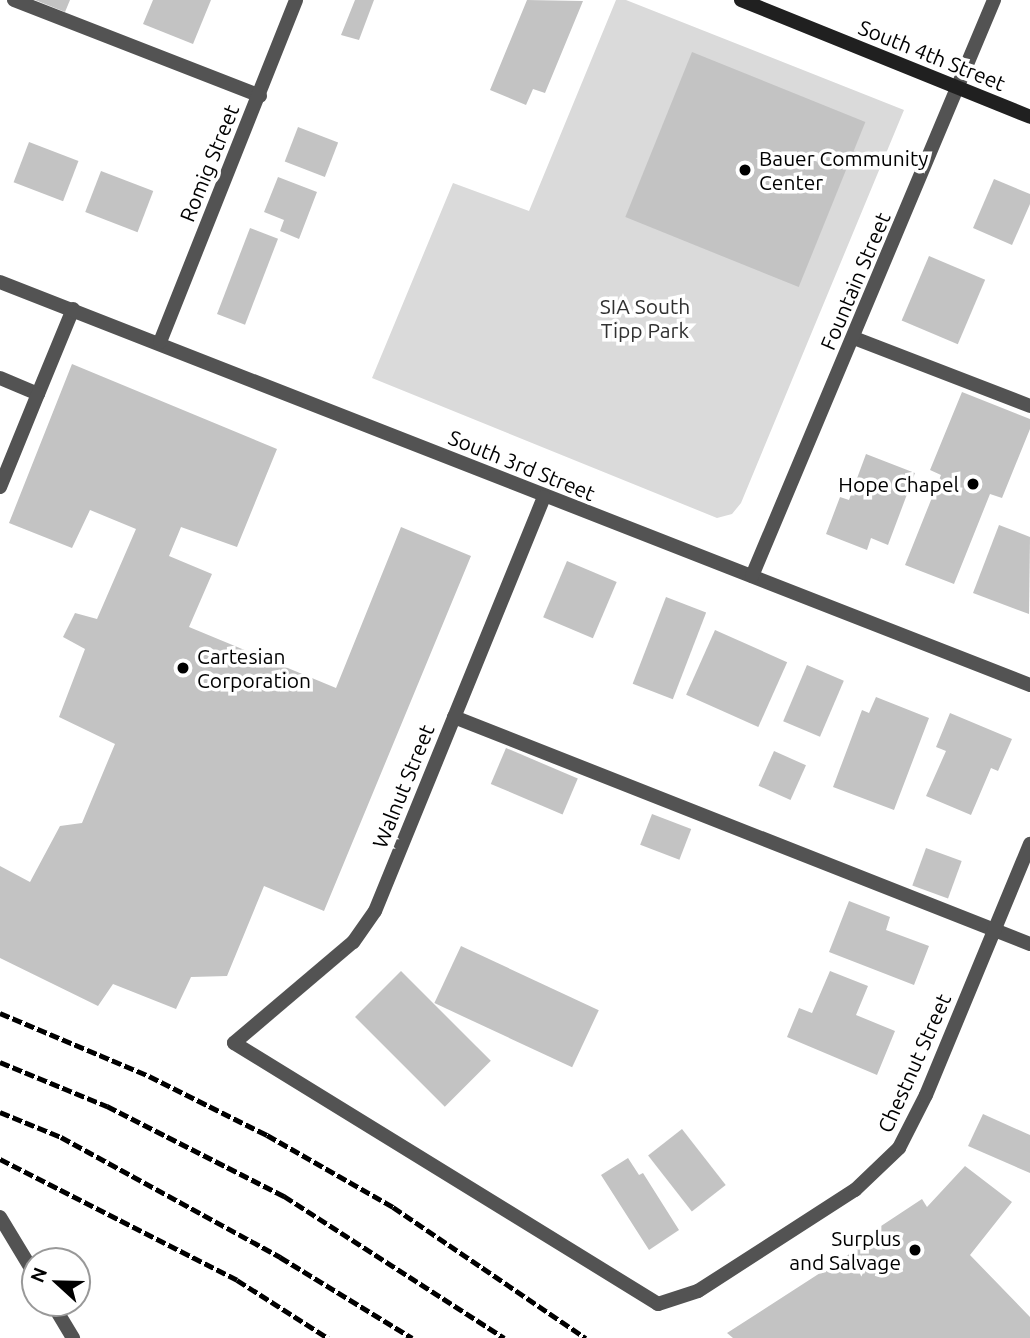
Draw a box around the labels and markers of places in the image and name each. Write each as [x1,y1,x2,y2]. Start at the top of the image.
place label: Bauer Community Center [759,145,928,195]
marker: Bauer Community Center [737,162,753,178]
place label: Hope Chapel [838,471,959,497]
marker: Hope Chapel [965,476,981,492]
place label: Cartesian Corporation [197,643,311,693]
marker: Cartesian Corporation [175,660,191,676]
place label: Surplus and Salvage [789,1225,901,1275]
marker: Surplus and Salvage [907,1242,923,1258]

